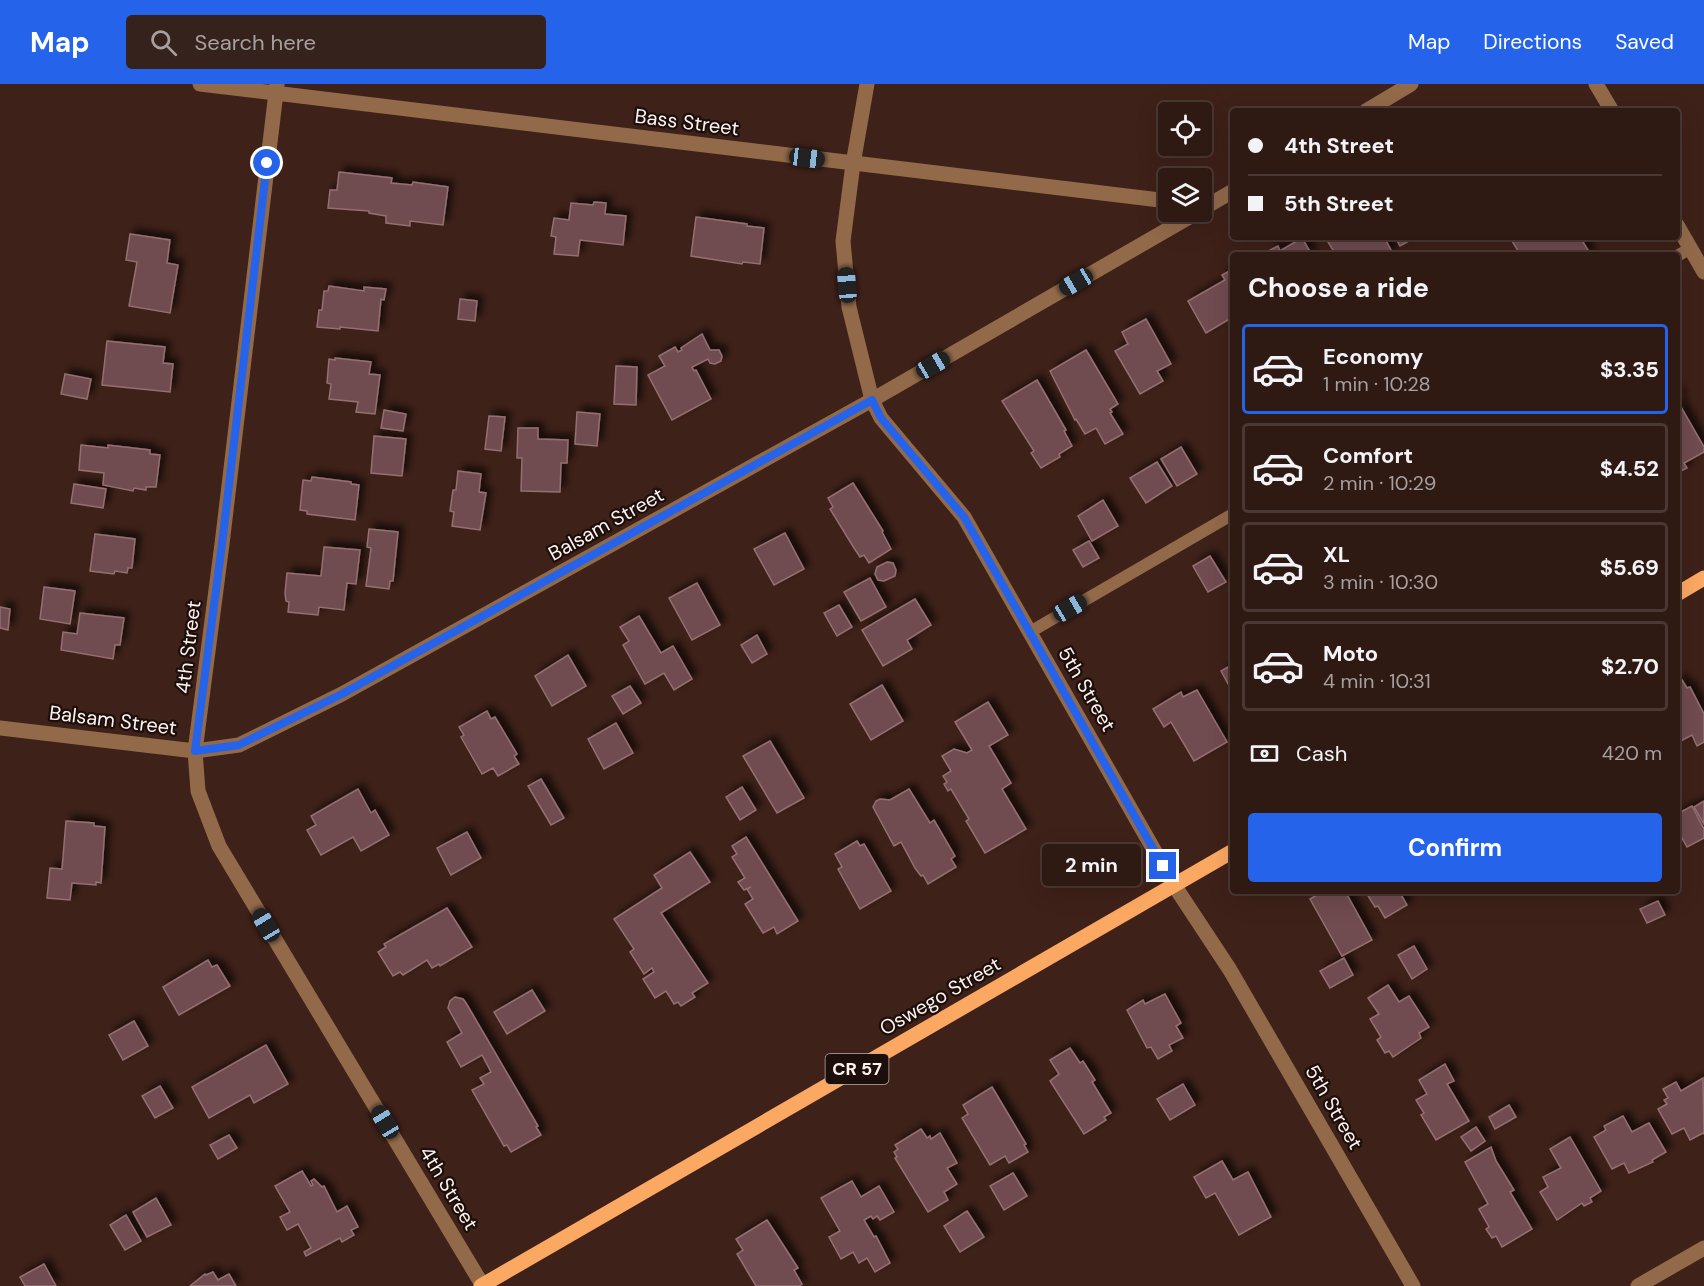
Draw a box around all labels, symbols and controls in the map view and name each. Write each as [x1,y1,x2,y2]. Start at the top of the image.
search box [126,15,546,69]
text: Map [30,24,90,61]
icon: search [147,26,180,59]
text: Search here [195,28,316,57]
text: Map [1408,28,1450,56]
text: Directions [1483,28,1582,56]
text: Saved [1615,28,1674,56]
map controls [1158,102,1212,222]
button: locate [1158,102,1212,156]
street label: Bass Street [633,103,741,141]
text: 4th Street [1284,131,1394,160]
car [788,147,826,169]
route start [253,149,280,176]
button: layers [1158,168,1212,222]
text: 5th Street [1284,189,1393,218]
car [1056,265,1096,299]
car [836,266,858,304]
text: Choose a ride [1248,270,1429,305]
icon: car [1251,342,1305,396]
text: Economy [1323,342,1423,371]
car [913,348,953,382]
text: $3.35 [1600,355,1659,384]
text: 1 min · 10:28 [1323,371,1431,397]
icon: car [1251,441,1305,495]
text: Comfort [1323,441,1413,470]
text: $4.52 [1600,454,1659,483]
text: 2 min · 10:29 [1323,470,1436,496]
street label: Balsam Street [544,481,668,566]
icon: car [1251,540,1305,594]
text: XL [1323,540,1350,569]
text: $5.69 [1600,553,1659,582]
text: 3 min · 10:30 [1323,569,1438,595]
car [1050,591,1090,625]
street label: 4th Street [169,599,207,695]
icon: car [1251,639,1305,693]
text: Moto [1323,639,1378,668]
street label: 5th Street [1052,642,1122,736]
text: $2.70 [1601,652,1659,681]
text: 4 min · 10:31 [1323,668,1431,694]
street label: Balsam Street [48,699,178,741]
icon: cash [1248,737,1281,770]
text: Cash [1296,739,1347,768]
text: 420 m [1602,740,1662,766]
button: Confirm [1248,813,1662,882]
callout: 2 min [1043,845,1142,887]
text: 2 min [1065,852,1118,878]
route end [1149,852,1176,879]
car [249,905,283,945]
street label: Oswego Street [875,951,1005,1041]
road number: CR 57 [826,1054,888,1084]
street label: 5th Street [1299,1060,1369,1154]
car [368,1102,402,1142]
street label: 4th Street [414,1141,484,1235]

